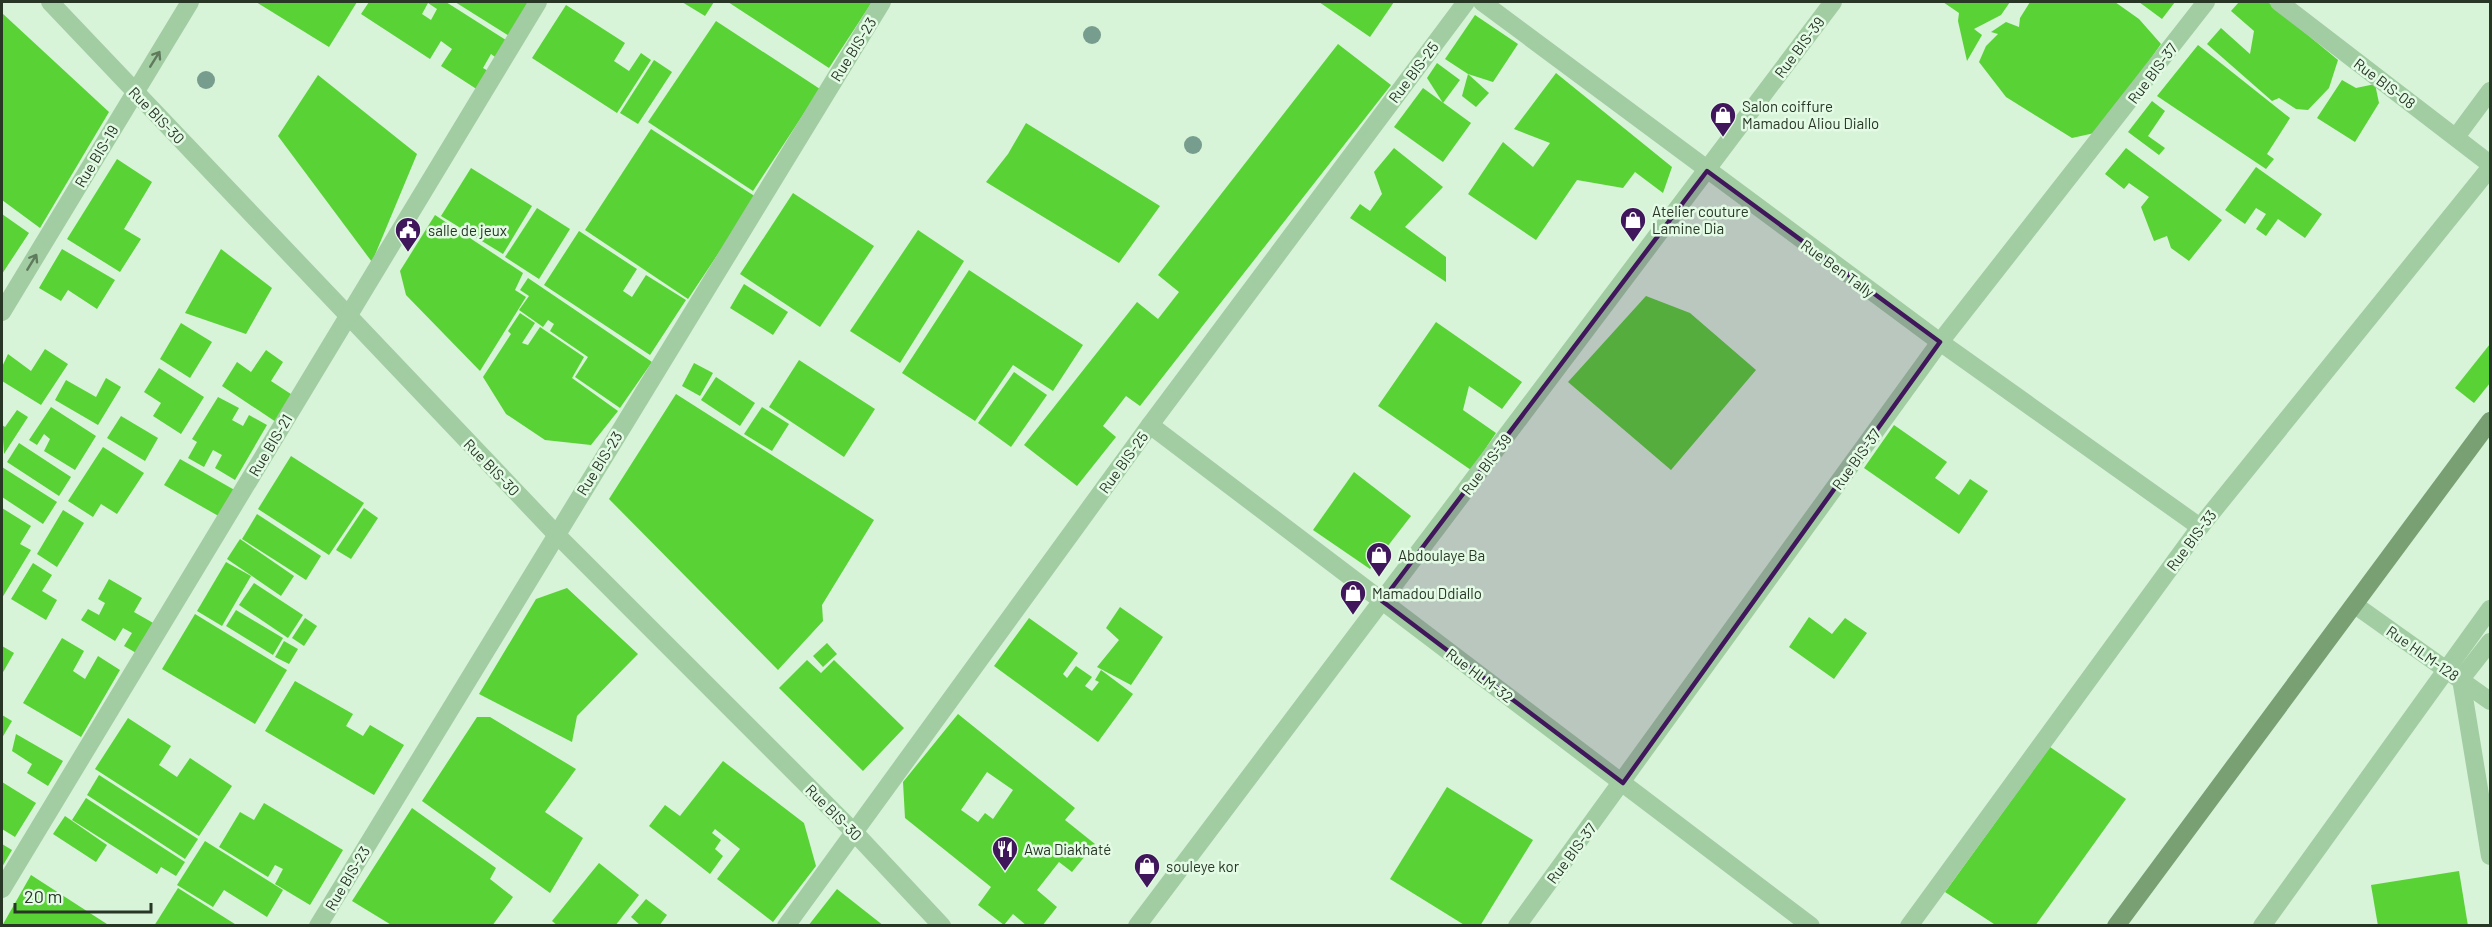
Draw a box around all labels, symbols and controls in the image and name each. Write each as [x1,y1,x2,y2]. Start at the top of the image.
street label: Rue BIS-39 [1770,13,1828,81]
street label: Rue BIS-23 [826,14,880,84]
street label: Rue BIS-25 [1384,38,1442,106]
street label: Rue BIS-37 [2123,39,2181,107]
one-way arrow [149,51,161,68]
street label: Rue BIS-08 [2351,54,2419,112]
street label: Rue BIS-30 [125,83,189,147]
place label: Salon coiffure Mamadou Aliou Diallo [1742,97,1879,132]
shop icon: Salon coiffure Mamadou Aliou Diallo [1708,100,1738,138]
street label: Rue BIS-19 [70,122,122,190]
place label: Atelier couture Lamine Dia [1652,202,1749,237]
shop icon: Atelier couture Lamine Dia [1618,205,1648,243]
public building icon: salle de jeux [393,215,423,253]
place label: salle de jeux [428,221,507,239]
street label: Rue Ben Tally [1798,235,1878,301]
one-way arrow [26,254,38,271]
street label: Rue BIS-21 [244,411,296,479]
street label: Rue BIS-37 [1828,425,1884,493]
street label: Rue BIS-23 [572,428,626,498]
street label: Rue BIS-25 [1095,428,1151,496]
street label: Rue BIS-39 [1457,430,1515,498]
street label: Rue BIS-30 [460,435,524,499]
street label: Rue BIS-33 [2162,506,2220,574]
shop icon: Abdoulaye Ba [1364,540,1394,578]
place label: Abdoulaye Ba [1398,546,1485,564]
shop icon: Mamadou Ddiallo [1338,578,1368,616]
place label: Mamadou Ddiallo [1372,584,1482,602]
street label: Rue HLM-128 [2383,621,2463,685]
street label: Rue HLM-32 [1443,644,1517,706]
street label: Rue BIS-30 [802,780,866,844]
street label: Rue BIS-37 [1542,819,1600,887]
restaurant icon: Awa Diakhaté [990,834,1020,872]
place label: Awa Diakhaté [1024,840,1111,858]
street label: Rue BIS-23 [321,843,373,913]
shop icon: souleye kor [1132,851,1162,889]
place label: souleye kor [1166,857,1240,875]
scale bar [15,876,152,914]
text: 20 m [24,885,62,907]

